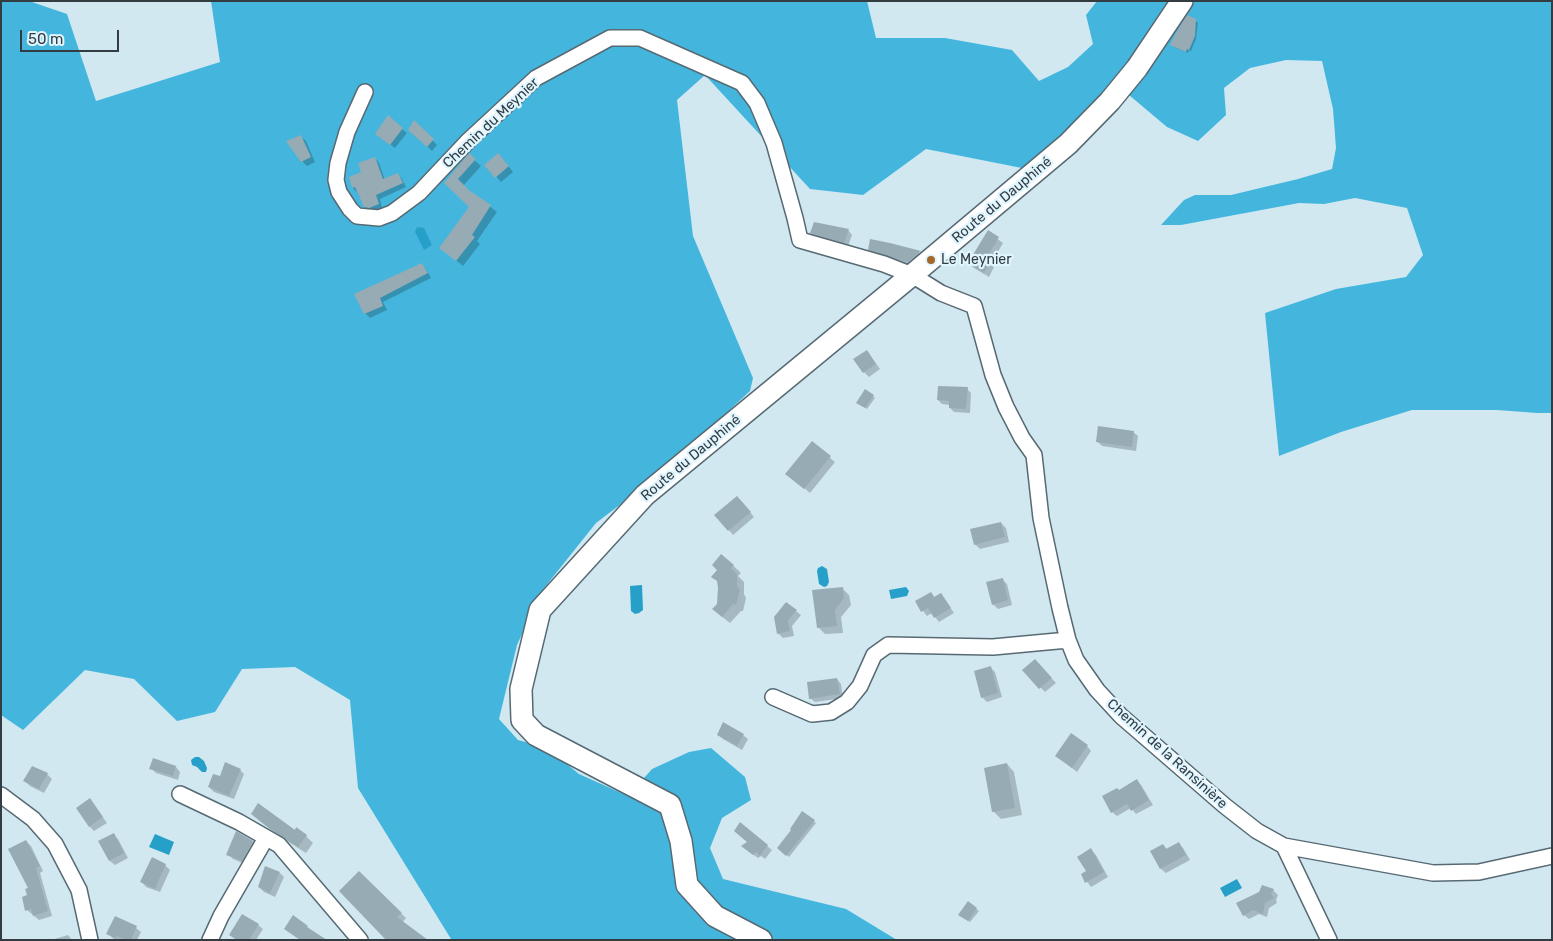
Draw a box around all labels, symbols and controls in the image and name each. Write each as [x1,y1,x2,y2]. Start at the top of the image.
scale bar [22,20,121,52]
text: 50 m [28,30,63,48]
street label: Chemin du Meynier [440,74,542,172]
street label: Route du Dauphiné [949,153,1055,247]
place label: Le Meynier [941,252,1011,268]
marker: Le Meynier [925,254,937,266]
street label: Route du Dauphiné [638,411,744,505]
street label: Chemin de la Ransinière [1103,695,1231,813]

